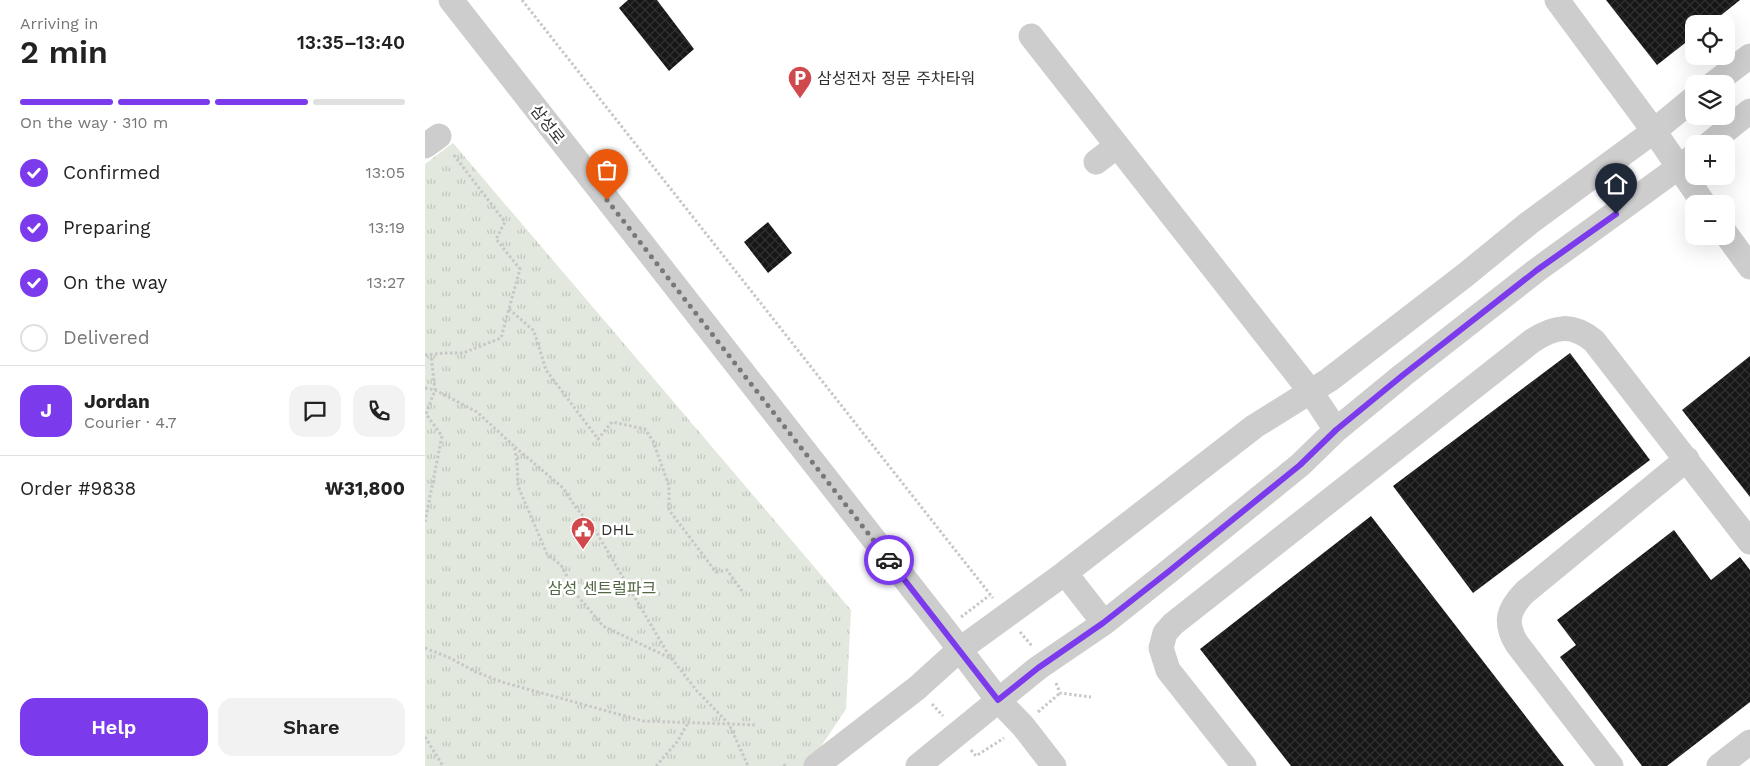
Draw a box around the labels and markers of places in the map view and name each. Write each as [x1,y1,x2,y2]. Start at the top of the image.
parking icon: 삼성전자 정문 주차타워 [787,65,813,99]
place label: 삼성전자 정문 주차타워 [817,69,975,88]
pin [586,149,628,200]
pin [1595,163,1637,214]
public building icon: DHL [570,516,596,550]
place label: DHL [601,520,634,539]

